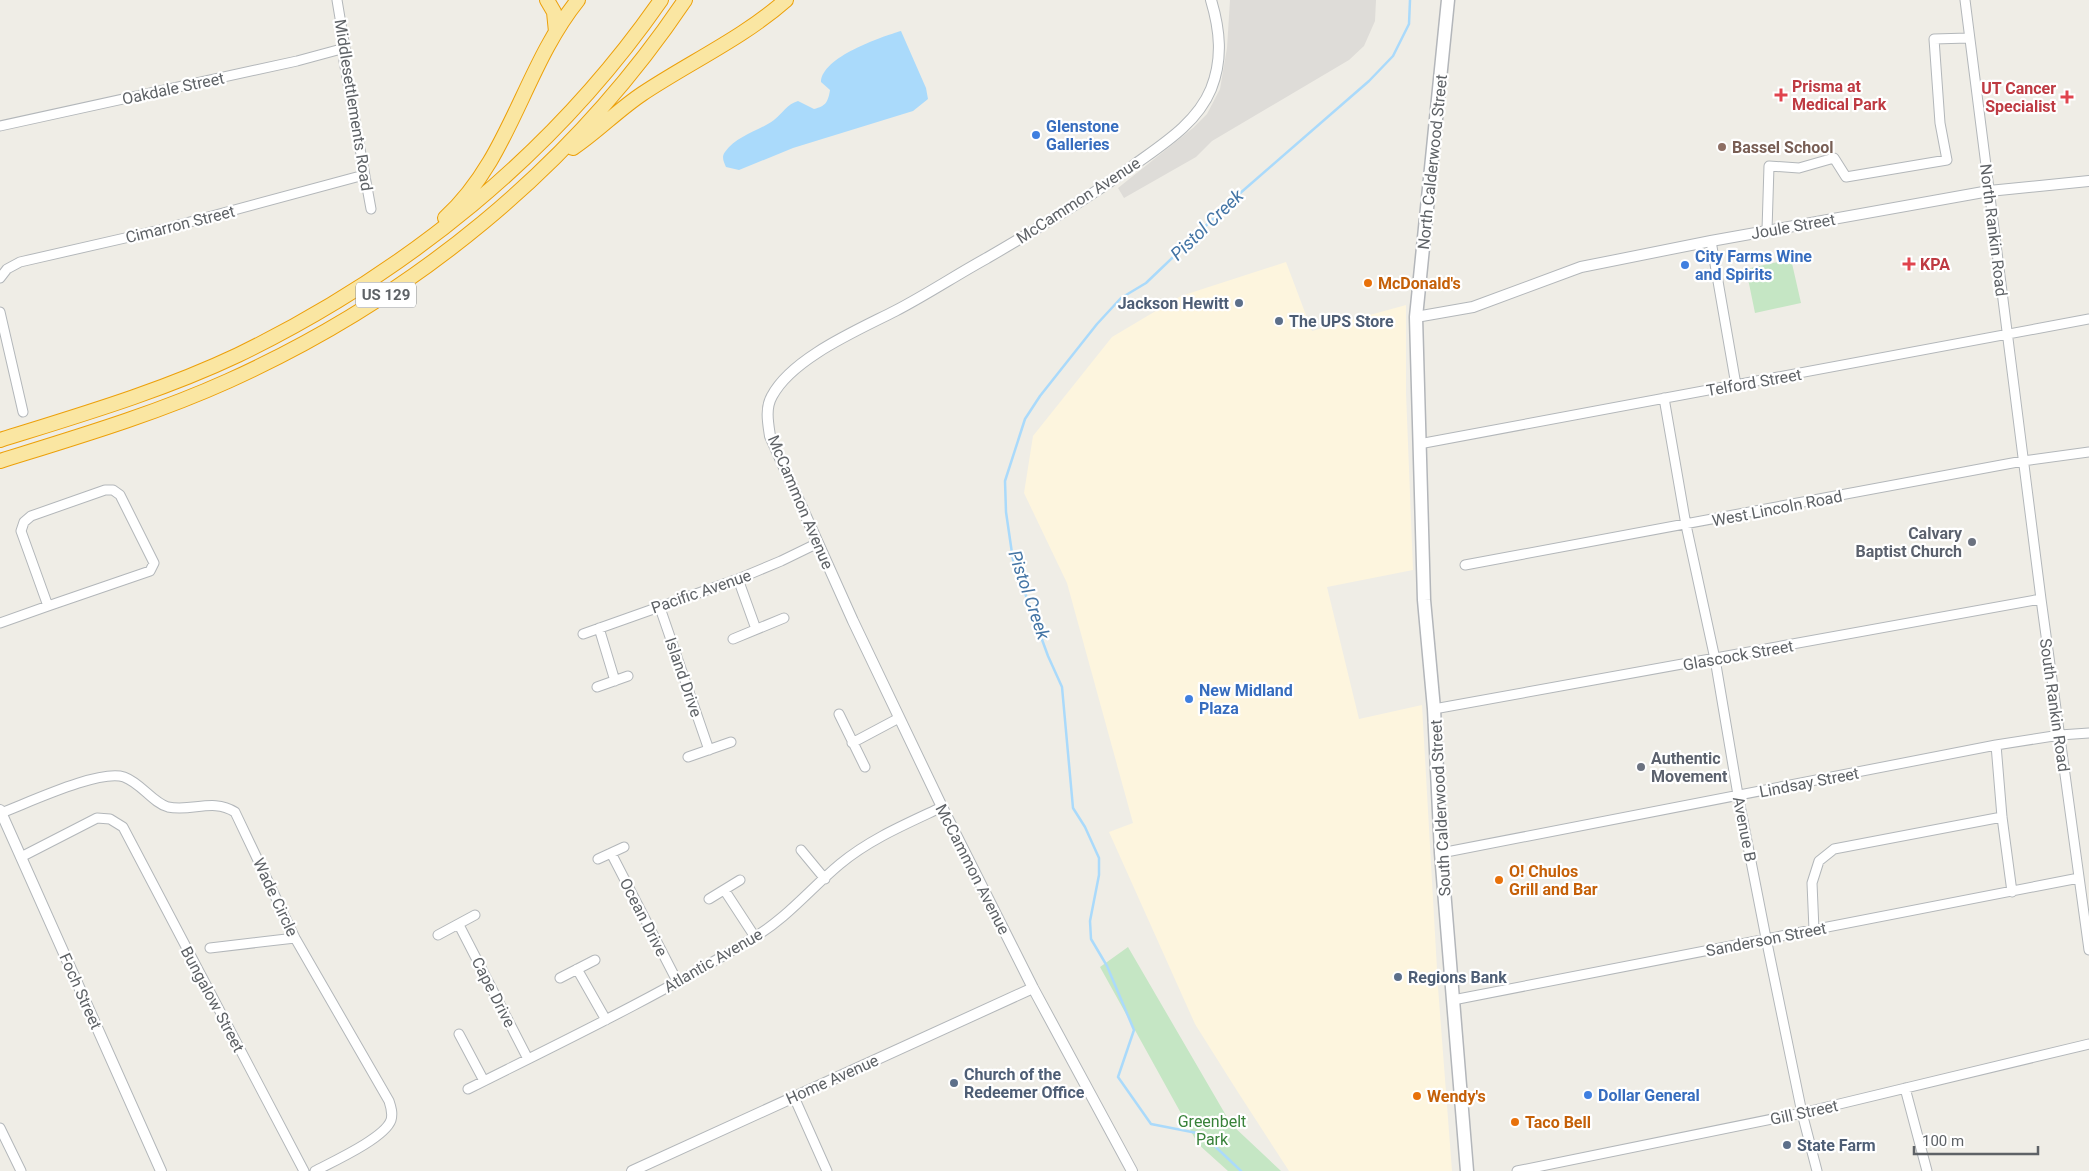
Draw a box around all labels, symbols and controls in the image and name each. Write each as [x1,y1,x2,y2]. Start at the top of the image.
street label: Middlesettlements Road [331,18,376,192]
street label: Oakdale Street [120,68,226,109]
street label: North Calderwood Street [1414,74,1451,251]
place label: Prisma at Medical Park [1792,77,1887,114]
place label: UT Cancer Specialist [1981,79,2057,116]
marker: Prisma at Medical Park [1774,88,1788,102]
marker: UT Cancer Specialist [2060,90,2074,104]
place label: Glenstone Galleries [1046,117,1119,154]
marker: Glenstone Galleries [1030,129,1042,141]
place label: Bassel School [1732,138,1834,157]
marker: Bassel School [1716,141,1728,153]
street label: McCammon Avenue [1013,153,1144,248]
street label: North Rankin Road [1976,163,2011,297]
water label: Pistol Creek [1166,184,1248,264]
street label: Cimarron Street [124,202,237,247]
street label: Joule Street [1749,210,1837,243]
place label: City Farms Wine and Spirits [1695,247,1812,284]
place label: KPA [1920,255,1950,274]
marker: KPA [1902,257,1916,271]
marker: City Farms Wine and Spirits [1679,259,1691,271]
place label: McDonald's [1378,274,1461,293]
marker: McDonald's [1362,277,1374,289]
road number: US 129 [356,282,416,308]
place label: Jackson Hewitt [1118,294,1230,313]
marker: Jackson Hewitt [1233,297,1245,309]
place label: The UPS Store [1289,312,1394,331]
marker: The UPS Store [1273,315,1285,327]
street label: Telford Street [1705,365,1803,400]
street label: McCammon Avenue [764,432,837,572]
street label: West Lincoln Road [1710,487,1844,530]
place label: Calvary Baptist Church [1856,524,1963,561]
marker: Calvary Baptist Church [1966,536,1978,548]
water label: Pistol Creek [1004,547,1055,643]
street label: Pacific Avenue [649,565,754,617]
street label: Island Drive [661,635,706,719]
street label: Glascock Street [1681,636,1795,675]
street label: South Rankin Road [2036,637,2073,773]
place label: New Midland Plaza [1199,681,1293,718]
marker: New Midland Plaza [1183,693,1195,705]
street label: South Calderwood Street [1426,719,1455,897]
place label: Authentic Movement [1651,749,1728,786]
marker: Authentic Movement [1635,761,1647,773]
street label: Lindsay Street [1758,764,1860,801]
street label: Avenue B [1729,795,1760,863]
street label: McCammon Avenue [931,801,1014,938]
street label: Wade Circle [249,855,302,939]
place label: O! Chulos Grill and Bar [1509,862,1598,899]
marker: O! Chulos Grill and Bar [1493,874,1505,886]
street label: Ocean Drive [616,875,671,960]
street label: Sanderson Street [1704,918,1828,960]
street label: Atlantic Avenue [661,925,766,996]
street label: Bungalow Street [177,943,248,1055]
street label: Foch Street [55,950,106,1032]
street label: Cape Drive [468,954,519,1031]
place label: Regions Bank [1408,968,1507,987]
marker: Regions Bank [1392,971,1404,983]
street label: Home Avenue [783,1051,881,1108]
place label: Church of the Redeemer Office [964,1065,1085,1102]
marker: Church of the Redeemer Office [948,1077,960,1089]
place label: Dollar General [1598,1086,1700,1105]
place label: Wendy's [1427,1087,1486,1106]
marker: Dollar General [1582,1089,1594,1101]
marker: Wendy's [1411,1090,1423,1102]
street label: Gill Street [1769,1096,1840,1129]
park label: Greenbelt Park [1178,1112,1246,1149]
place label: Taco Bell [1525,1113,1591,1132]
marker: Taco Bell [1509,1116,1521,1128]
scale bar [1914,1124,2038,1156]
text: 100 m [1922,1132,1964,1150]
place label: State Farm [1797,1136,1876,1155]
marker: State Farm [1781,1139,1793,1151]

